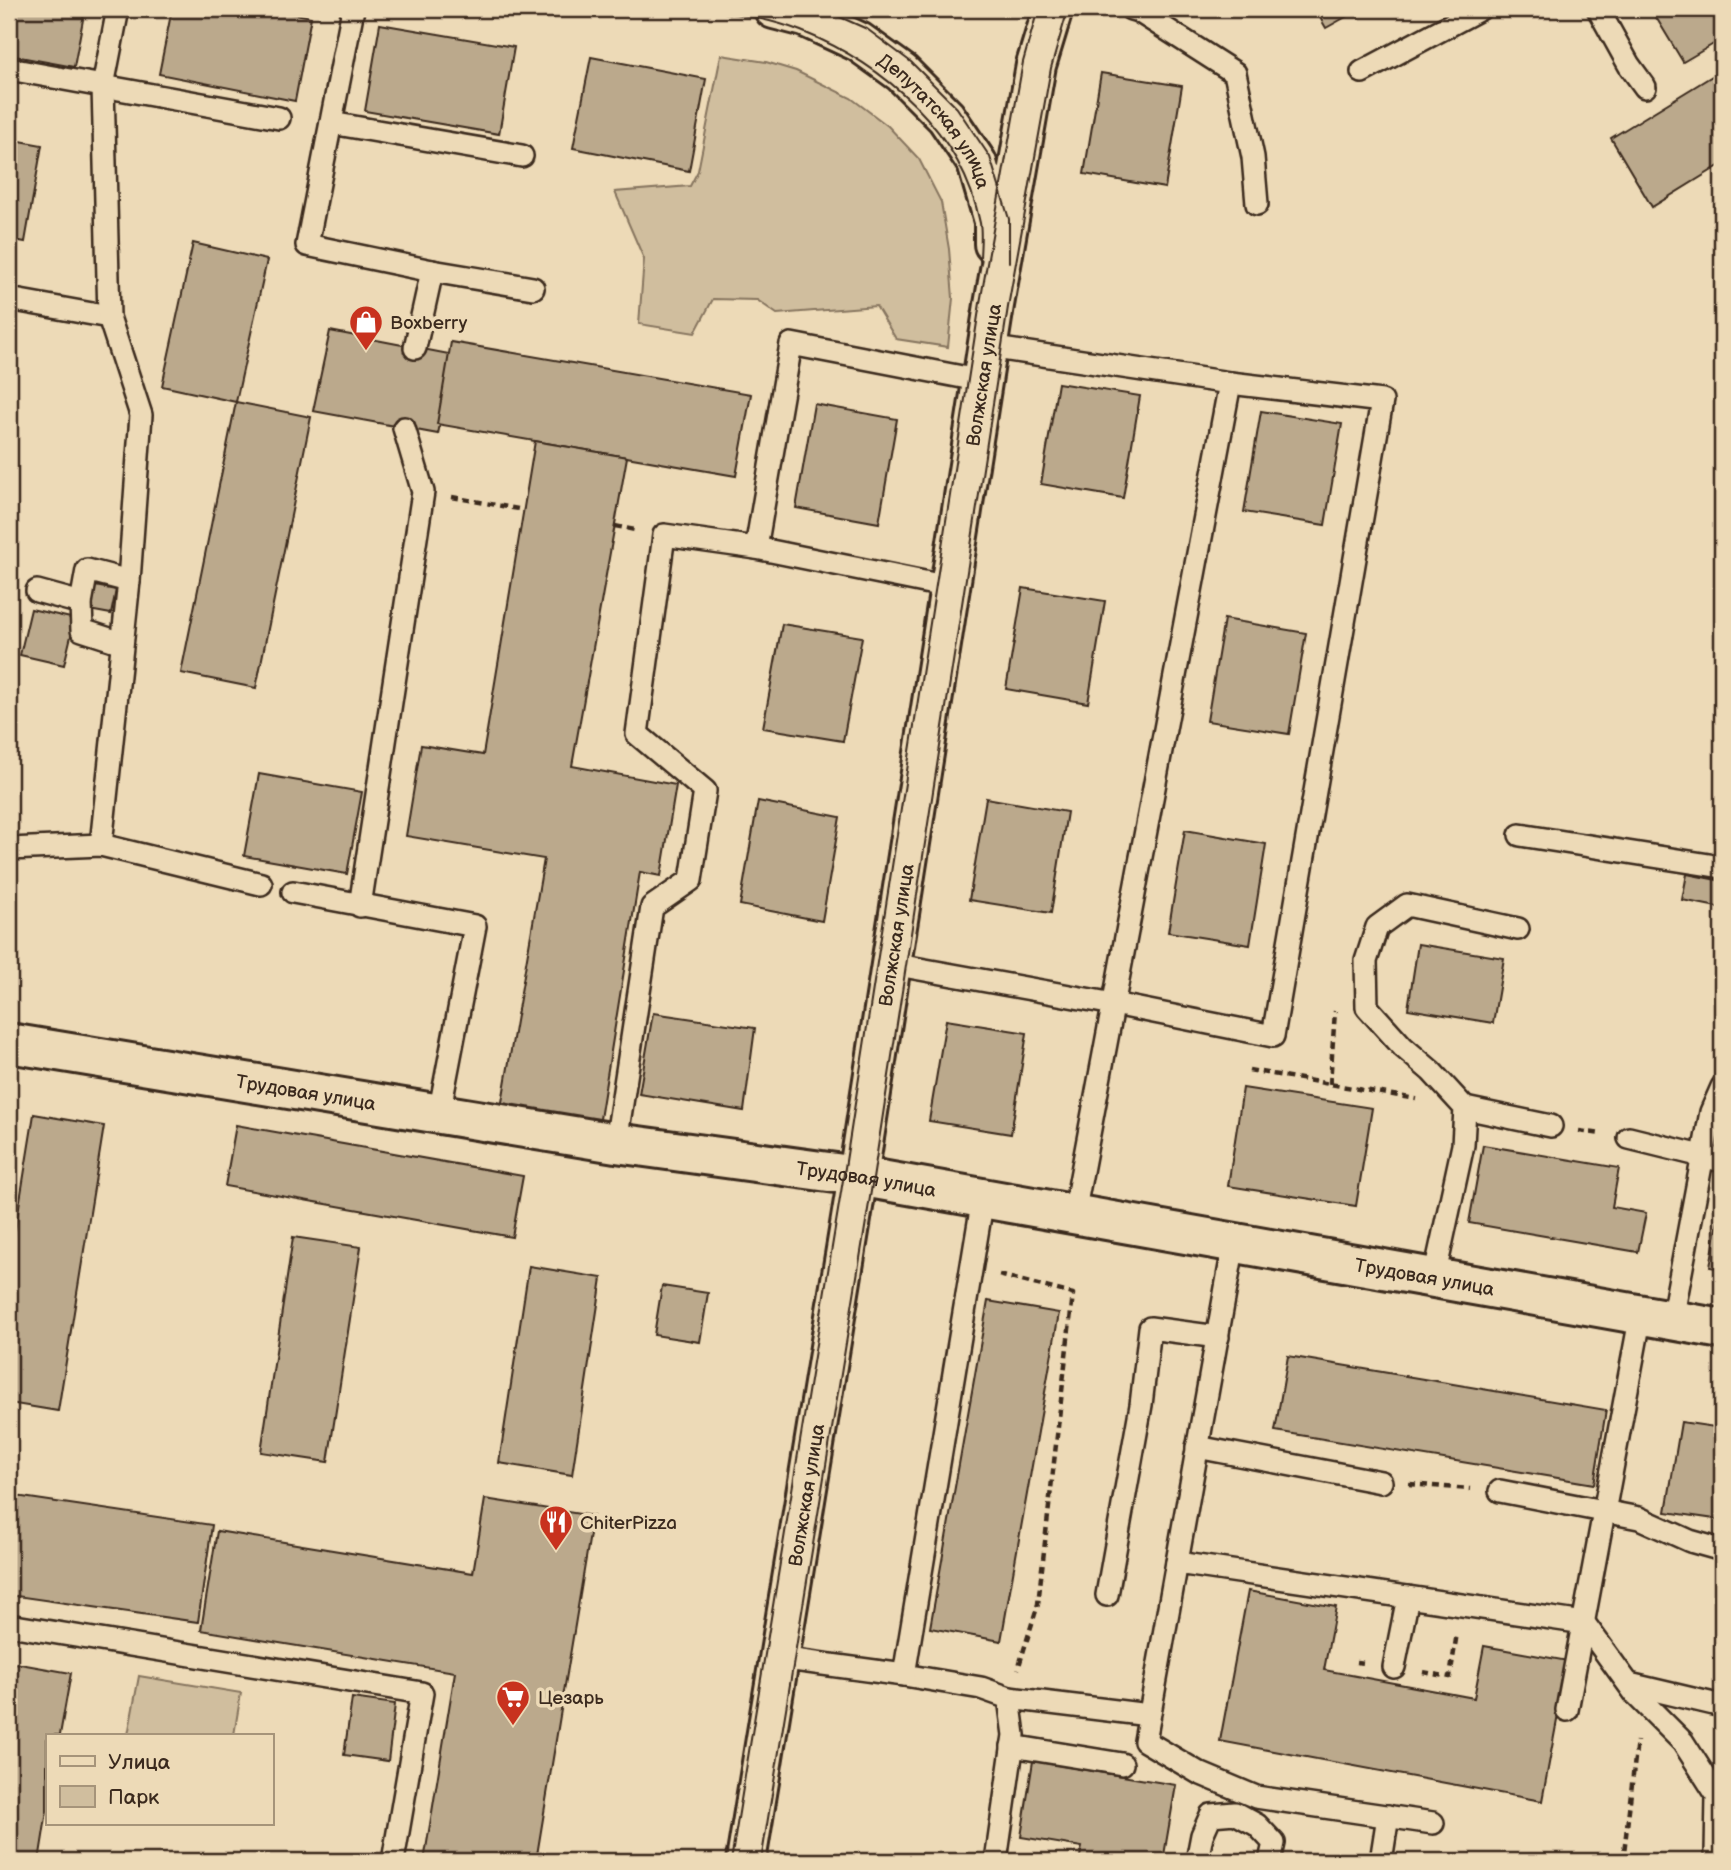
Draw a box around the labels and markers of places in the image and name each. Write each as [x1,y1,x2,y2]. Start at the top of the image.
shop icon: Boxberry [347,303,385,352]
place label: Boxberry [390,312,468,335]
restaurant icon: ChiterPizza [537,1503,575,1552]
place label: ChiterPizza [580,1512,677,1535]
supermarket icon: Цезарь [494,1678,532,1727]
place label: Цезарь [538,1687,604,1710]

